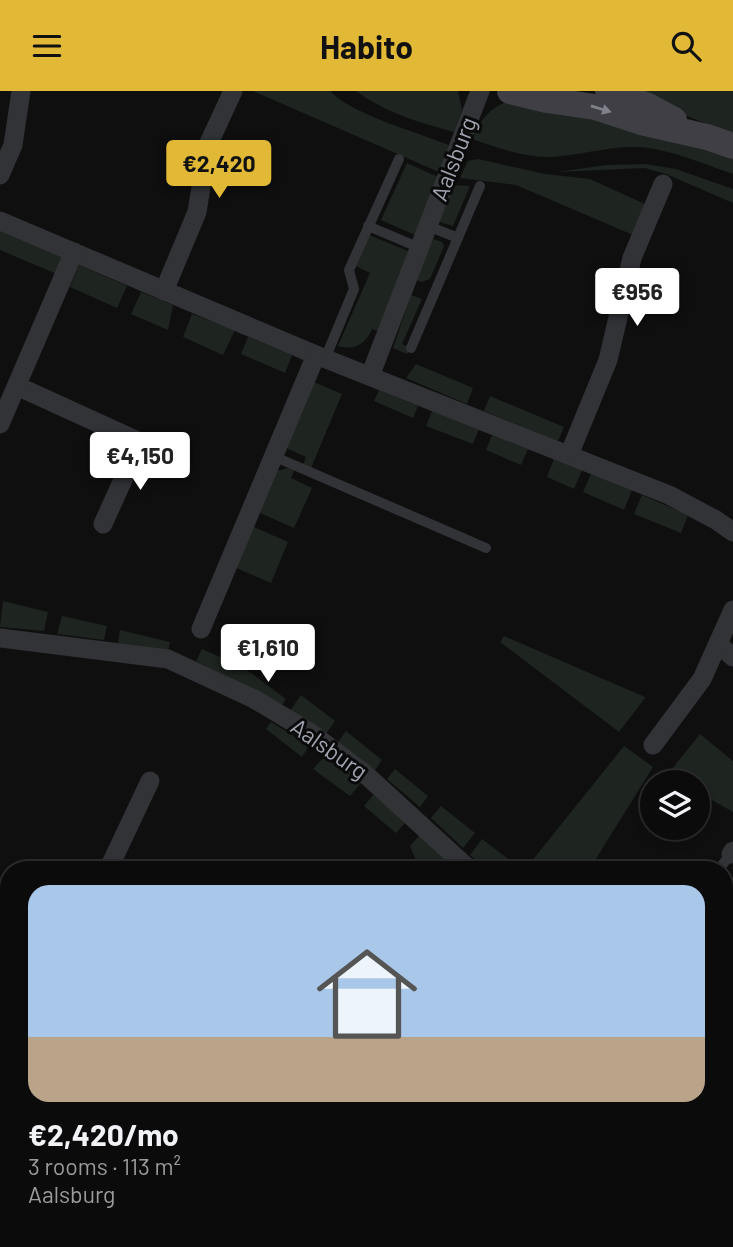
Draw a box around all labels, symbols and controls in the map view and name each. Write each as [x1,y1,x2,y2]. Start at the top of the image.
icon: menu [28,27,66,65]
text: Habito [320,27,413,65]
icon: search [667,27,705,65]
one-way arrow [590,105,611,115]
street label: Aalsburg [424,113,482,204]
pin: €2,420 [162,141,276,200]
text: €2,420 [182,149,256,177]
pin: €956 [596,268,678,328]
text: €956 [611,277,663,305]
pin: €4,150 [83,433,197,492]
text: €4,150 [106,441,174,469]
pin: €1,610 [211,625,325,684]
text: €1,610 [237,633,299,661]
street label: Aalsburg [286,712,373,785]
map controls [640,770,710,840]
button: layers [640,770,710,840]
icon: home [304,931,430,1057]
text: €2,420/mo [28,1116,179,1152]
text: 3 rooms · 113 m² [28,1152,181,1180]
text: Aalsburg [28,1180,115,1208]

